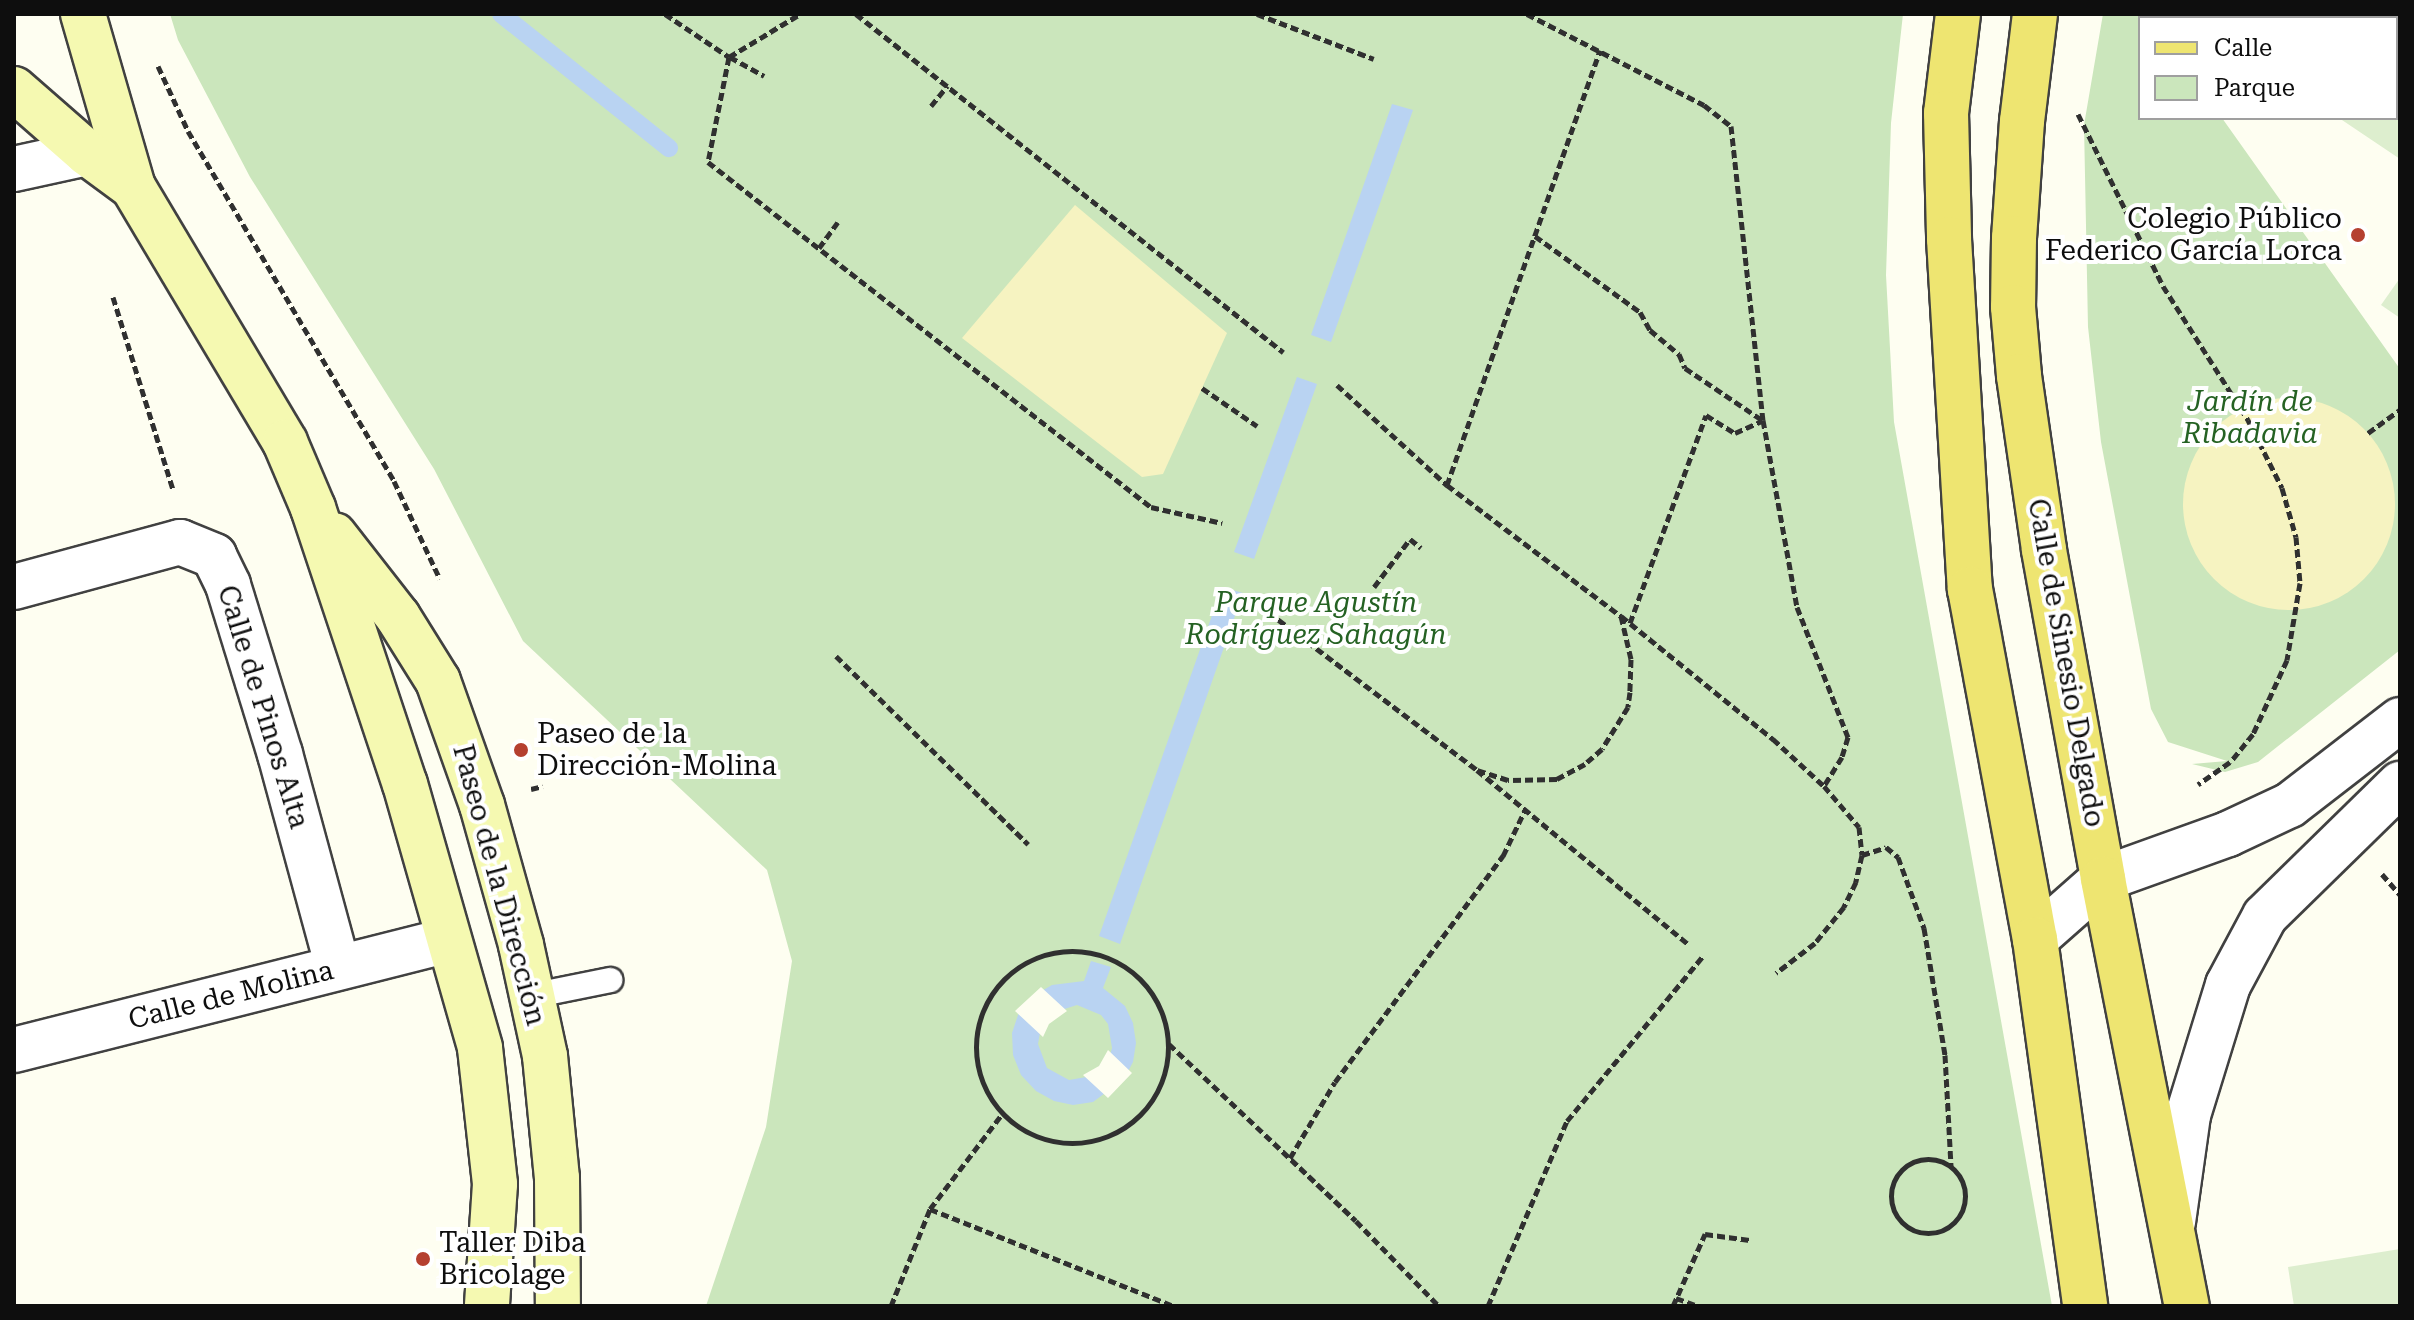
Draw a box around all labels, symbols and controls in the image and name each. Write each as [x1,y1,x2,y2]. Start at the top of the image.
legend [2138,16,2398,120]
text: Calle [2214,34,2272,62]
text: Parque [2214,74,2295,102]
place label: Colegio Público Federico García Lorca [2045,202,2342,268]
marker: Colegio Público Federico García Lorca [2349,226,2367,244]
park label: Jardín de Ribadavia [2182,385,2318,451]
street label: Calle de Sinesio Delgado [2021,496,2111,830]
street label: Calle de Pinos Alta [210,582,316,832]
park label: Parque Agustín Rodríguez Sahagún [1185,586,1447,652]
place label: Paseo de la Dirección-Molina [537,717,777,783]
street label: Paseo de la Dirección [445,741,553,1029]
marker: Paseo de la Dirección-Molina [512,741,530,759]
street label: Calle de Molina [125,953,337,1037]
place label: Taller Diba Bricolage [439,1226,586,1292]
marker: Taller Diba Bricolage [414,1250,432,1268]

